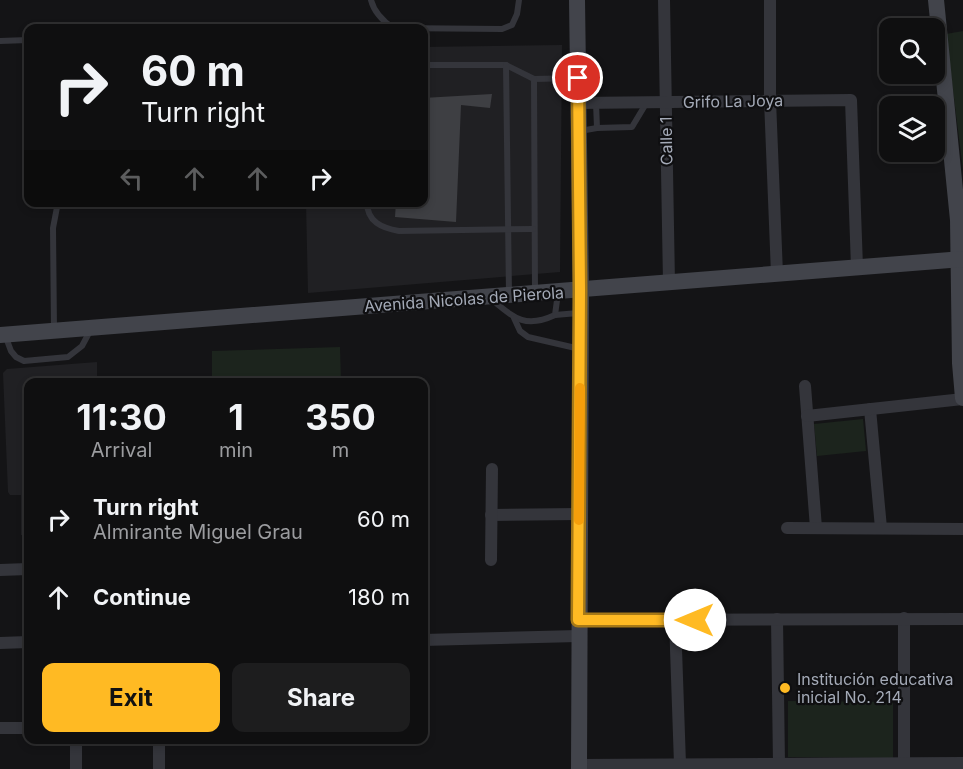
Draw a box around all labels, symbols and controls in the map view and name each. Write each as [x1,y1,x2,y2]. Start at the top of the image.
map controls [879,18,945,162]
button: search [879,18,945,84]
text: 60 m [141,45,245,96]
icon: right [42,48,120,126]
pin [552,52,603,103]
icon: arrive [561,61,594,94]
street label: Grifo La Joya [683,90,783,112]
text: Turn right [141,96,265,129]
button: layers [879,96,945,162]
street label: Calle 1 [656,116,676,166]
icon: left [115,162,148,195]
icon: ahead [178,162,211,195]
icon: ahead [241,162,274,195]
icon: right [304,162,337,195]
street label: Avenida Nicolas de Pierola [363,282,565,316]
text: 11:30 [76,395,167,439]
text: 1 [228,395,244,439]
text: 350 [305,395,376,439]
text: Arrival [91,438,152,462]
text: min [219,438,253,462]
text: m [332,438,349,462]
text: Turn right [93,494,199,520]
icon: right [42,503,75,536]
text: 60 m [357,506,410,532]
text: Almirante Miguel Grau [93,520,303,544]
icon: ahead [42,581,75,614]
text: Continue [93,584,191,610]
text: 180 m [348,584,410,610]
position arrow [663,588,727,652]
button: Exit [42,663,220,732]
button: Share [232,663,410,732]
place label: Institución educativa inicial No. 214 [797,669,953,707]
marker: Institución educativa inicial No. 214 [778,681,792,695]

